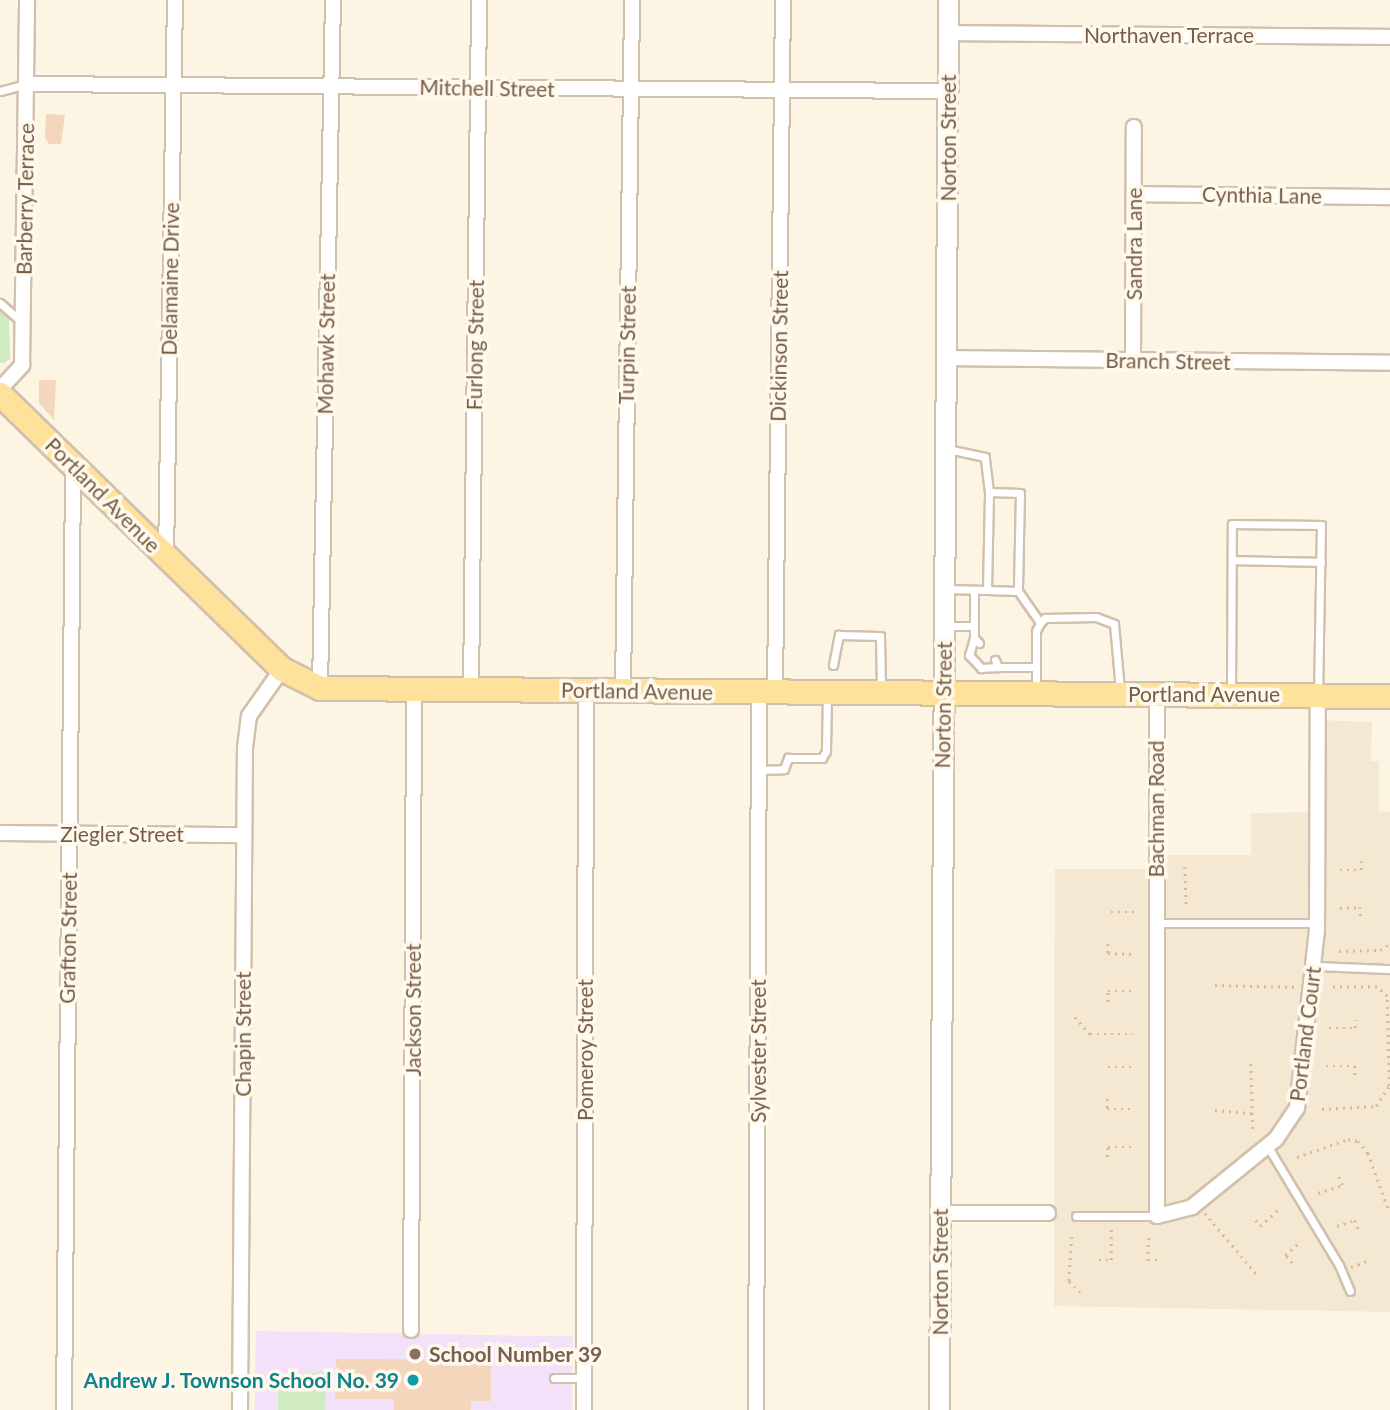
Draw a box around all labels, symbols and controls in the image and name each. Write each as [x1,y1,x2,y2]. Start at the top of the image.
street label: Northaven Terrace [1084,22,1254,48]
street label: Mitchell Street [419,74,555,102]
street label: Norton Street [935,74,961,202]
street label: Barberry Terrace [11,122,39,276]
street label: Cynthia Lane [1202,181,1322,209]
street label: Sandra Lane [1121,188,1147,300]
street label: Delamaine Drive [156,202,184,356]
street label: Dickinson Street [765,270,793,422]
street label: Mohawk Street [312,273,340,415]
street label: Furlong Street [461,279,489,411]
street label: Turpin Street [613,285,641,405]
street label: Branch Street [1105,347,1231,375]
street label: Portland Avenue [40,432,166,558]
street label: Norton Street [929,641,957,769]
street label: Portland Avenue [560,677,714,705]
street label: Portland Avenue [1128,681,1280,707]
street label: Bachman Road [1143,741,1169,877]
street label: Ziegler Street [60,821,184,847]
street label: Grafton Street [54,872,82,1004]
street label: Jackson Street [400,944,426,1076]
street label: Portland Court [1284,965,1326,1103]
street label: Chapin Street [230,971,256,1097]
street label: Pomeroy Street [572,979,598,1121]
street label: Sylvester Street [745,979,771,1123]
street label: Norton Street [927,1208,953,1336]
place label: School Number 39 [429,1341,603,1367]
marker: School Number 39 [407,1346,423,1362]
place label: Andrew J. Townson School No. 39 [82,1367,399,1393]
marker: Andrew J. Townson School No. 39 [405,1372,421,1388]

